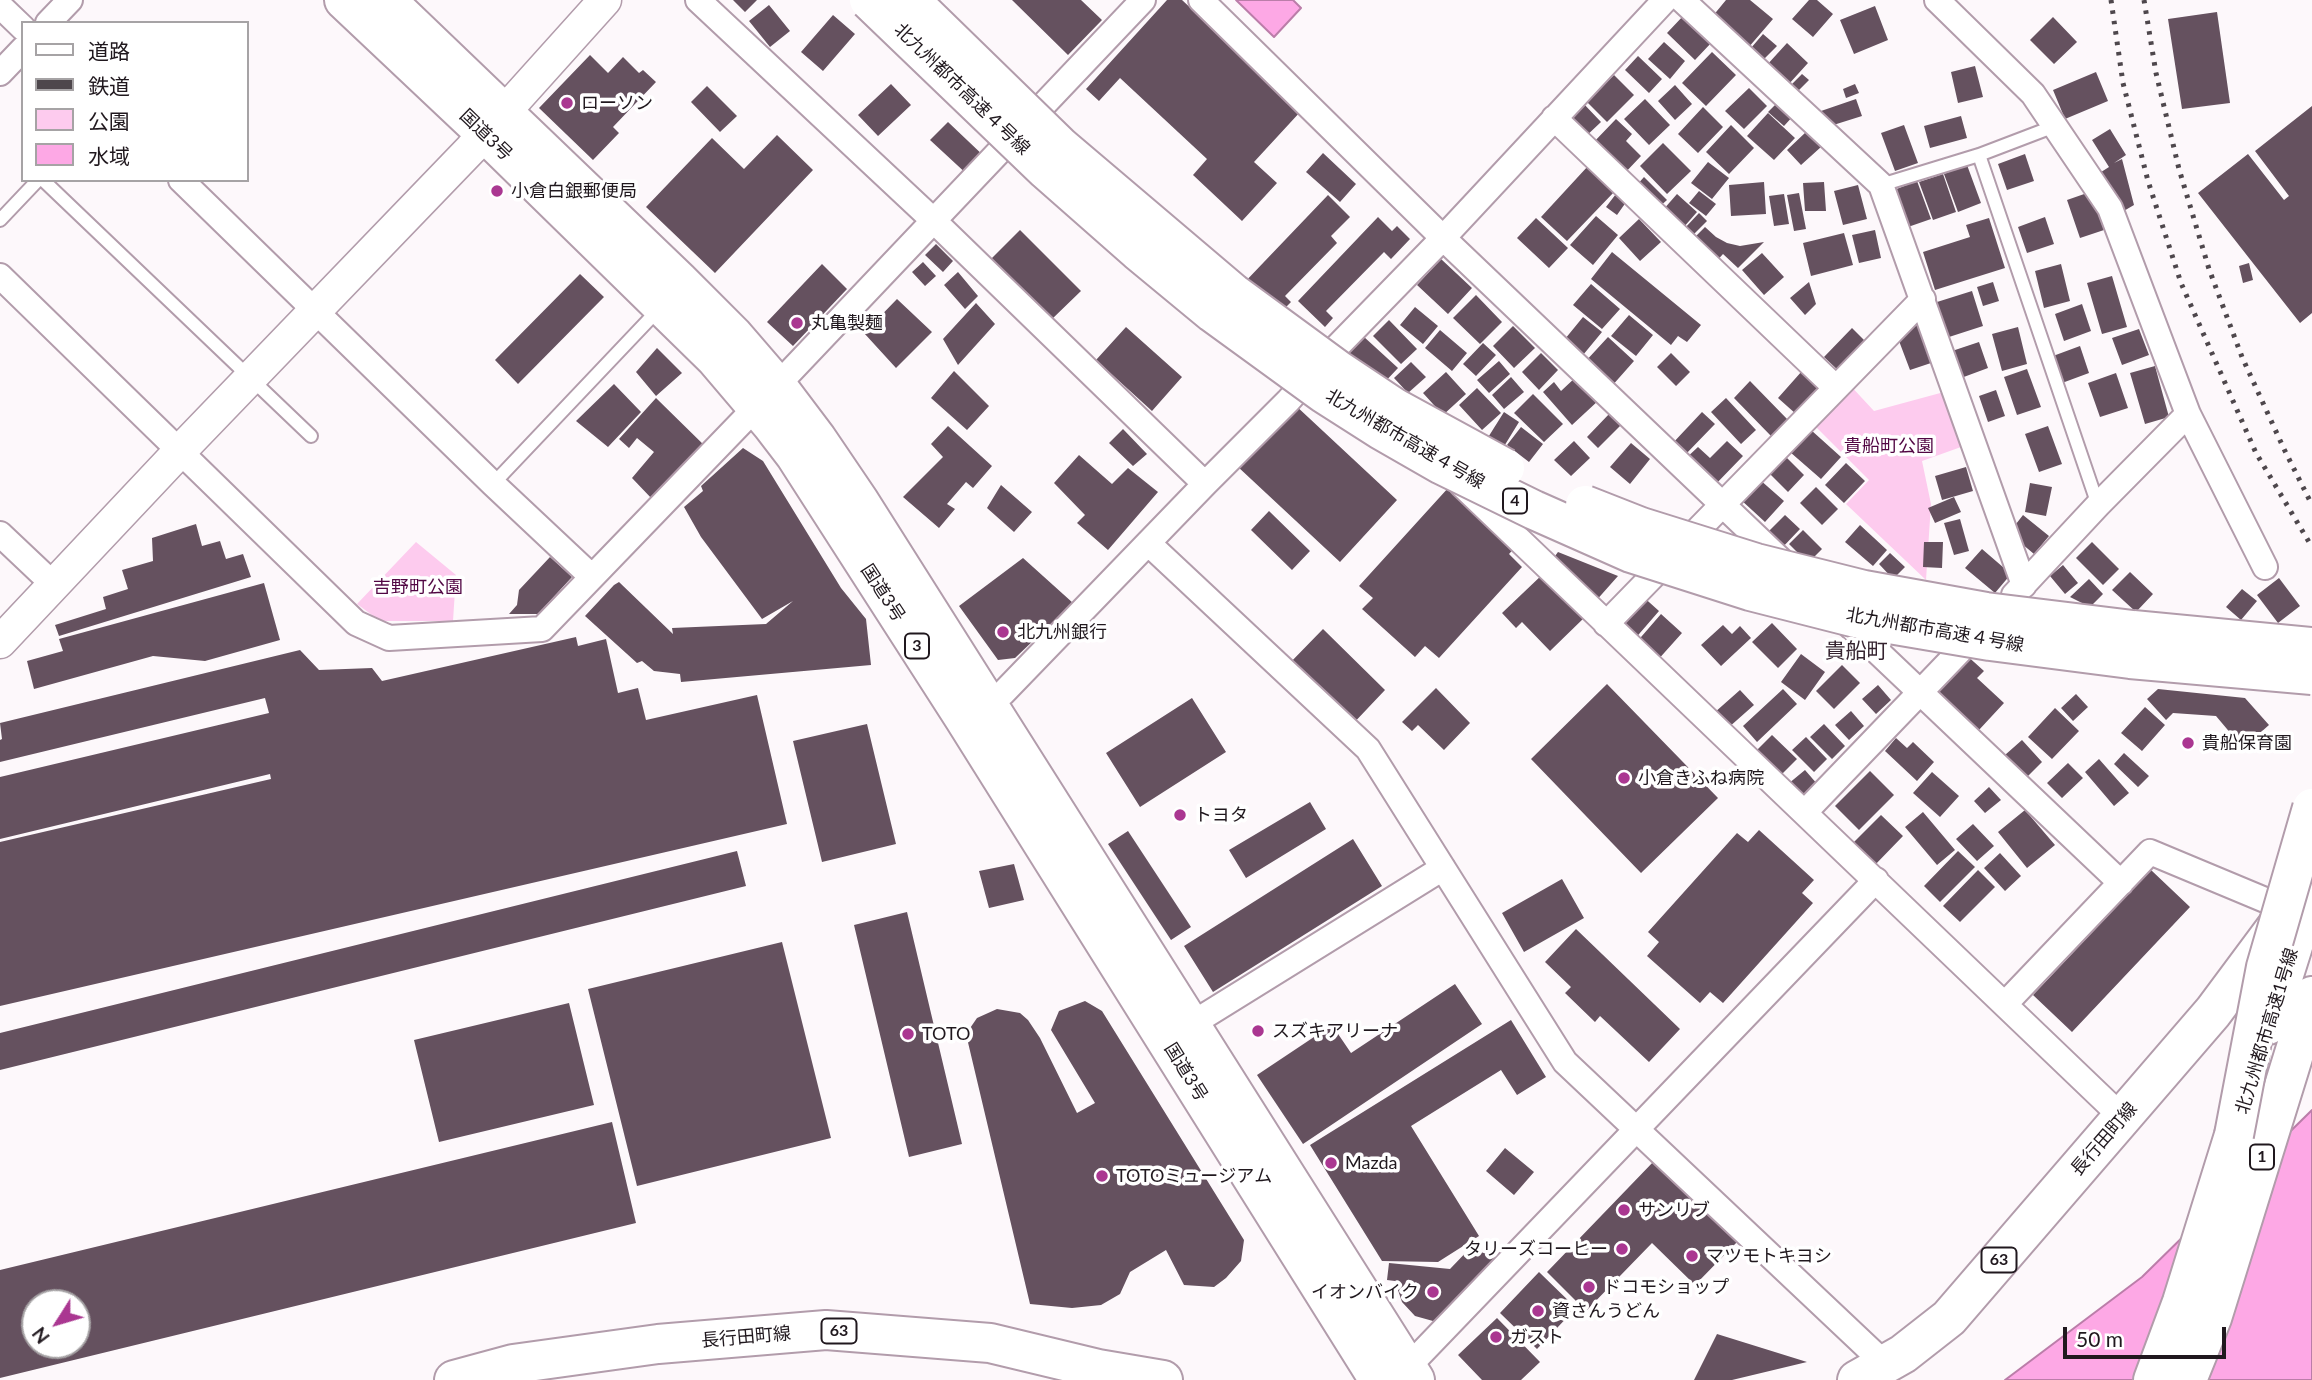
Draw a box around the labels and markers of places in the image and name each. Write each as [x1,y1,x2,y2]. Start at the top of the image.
place label: ローソン [581,92,653,114]
marker: ローソン [559,95,575,111]
place label: 小倉白銀郵便局 [511,180,637,202]
marker: 小倉白銀郵便局 [489,183,505,199]
place label: 丸亀製麺 [811,312,883,334]
marker: 丸亀製麺 [789,315,805,331]
place label: 北九州銀行 [1017,621,1107,643]
marker: 北九州銀行 [995,624,1011,640]
place label: 貴船保育園 [2202,732,2292,754]
marker: 貴船保育園 [2180,735,2196,751]
place label: 小倉きふね病院 [1638,767,1764,789]
marker: 小倉きふね病院 [1616,770,1632,786]
place label: トヨタ [1194,804,1248,826]
marker: トヨタ [1172,807,1188,823]
place label: スズキアリーナ [1272,1020,1398,1042]
place label: TOTO [922,1023,970,1045]
marker: スズキアリーナ [1250,1023,1266,1039]
marker: TOTO [900,1026,916,1042]
place label: Mazda [1345,1152,1397,1174]
marker: Mazda [1323,1155,1339,1171]
place label: TOTOミュージアム [1116,1165,1272,1187]
marker: TOTOミュージアム [1094,1168,1110,1184]
place label: サンリブ [1638,1199,1710,1221]
marker: サンリブ [1616,1202,1632,1218]
place label: タリーズコーヒー [1464,1238,1608,1260]
marker: タリーズコーヒー [1614,1241,1630,1257]
place label: マツモトキヨシ [1706,1245,1832,1267]
marker: マツモトキヨシ [1684,1248,1700,1264]
place label: ドコモショップ [1603,1276,1729,1298]
marker: ドコモショップ [1581,1279,1597,1295]
place label: イオンバイク [1311,1281,1419,1303]
marker: イオンバイク [1425,1284,1441,1300]
place label: 資さんうどん [1552,1300,1660,1322]
marker: 資さんうどん [1530,1303,1546,1319]
place label: ガスト [1510,1326,1564,1348]
marker: ガスト [1488,1329,1504,1345]

